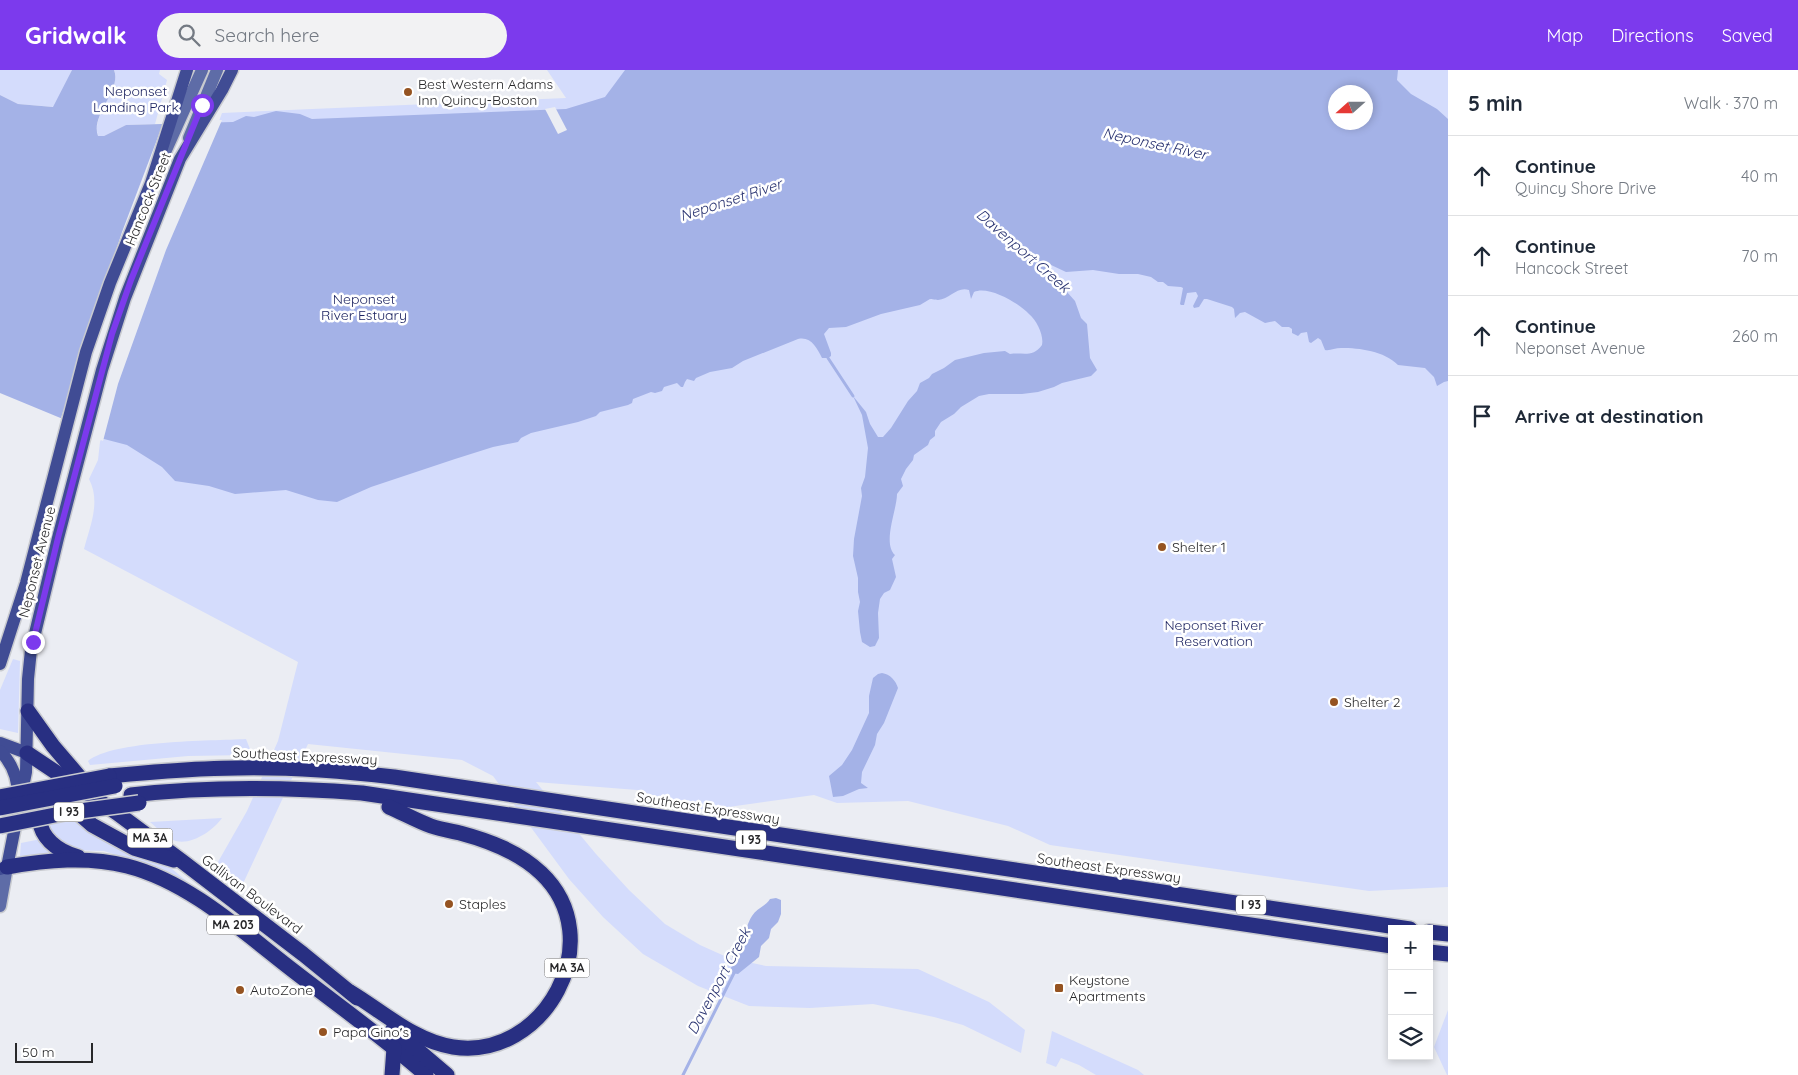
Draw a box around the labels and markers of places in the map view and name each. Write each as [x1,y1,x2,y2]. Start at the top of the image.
place label: Best Western Adams Inn Quincy-Boston [418,75,553,109]
marker: Best Western Adams Inn Quincy-Boston [402,86,414,98]
place label: Shelter 1 [1172,538,1226,556]
marker: Shelter 1 [1156,541,1168,553]
place label: Shelter 2 [1344,693,1401,711]
marker: Shelter 2 [1328,696,1340,708]
place label: Staples [459,895,506,913]
marker: Staples [443,898,455,910]
place label: Keystone Apartments [1069,971,1146,1005]
place label: AutoZone [250,981,313,999]
marker: Keystone Apartments [1053,982,1065,994]
marker: AutoZone [234,984,246,996]
place label: Papa Gino's [333,1023,409,1041]
marker: Papa Gino's [317,1026,329,1038]

